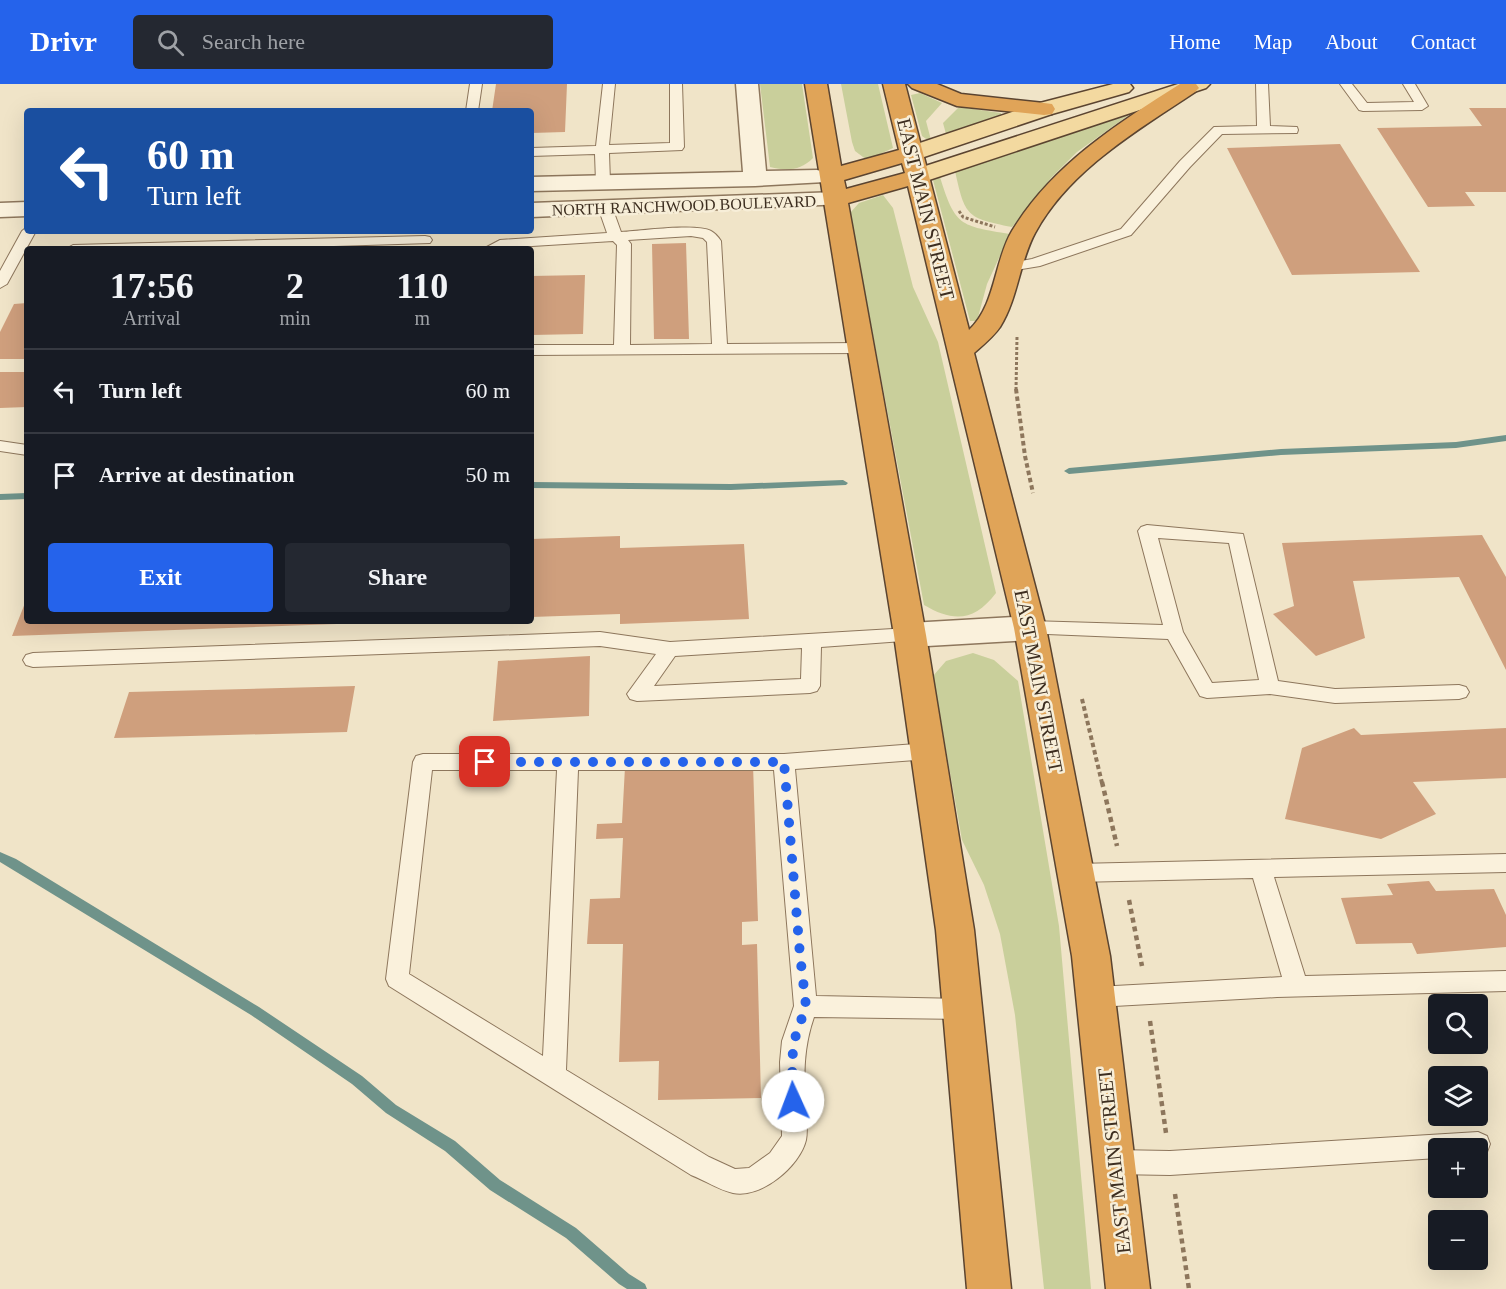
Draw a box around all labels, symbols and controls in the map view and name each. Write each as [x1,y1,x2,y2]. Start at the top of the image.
search box [133,15,553,69]
text: Drivr [30,26,97,57]
icon: search [154,26,187,59]
text: Search here [202,29,305,54]
text: Home [1169,30,1221,54]
text: Map [1254,30,1292,54]
text: About [1325,30,1378,54]
text: Contact [1411,30,1476,54]
street label: EAST MAIN STREET [893,116,959,302]
icon: left [48,132,126,210]
text: 60 m [147,132,235,178]
text: Turn left [147,181,241,211]
street label: NORTH RANCHWOOD BOULEVARD [552,192,816,219]
text: 17:56 [110,266,194,306]
text: 2 [286,266,304,306]
text: 110 [396,266,448,306]
text: Arrival [123,307,181,329]
text: min [279,307,311,329]
text: m [414,307,430,329]
icon: left [48,375,81,408]
text: Turn left [99,378,182,403]
text: 60 m [465,378,510,403]
icon: arrive [48,459,81,492]
text: Arrive at destination [99,462,295,487]
text: 50 m [465,462,510,487]
button: Exit [48,543,273,612]
button: Share [285,543,510,612]
street label: EAST MAIN STREET [1010,587,1068,775]
pin [459,736,510,787]
icon: arrive [468,745,501,778]
map controls [1428,994,1488,1270]
button: search [1428,994,1488,1054]
button: layers [1428,1066,1488,1126]
street label: EAST MAIN STREET [1093,1067,1135,1255]
position arrow [761,1069,825,1133]
button: + [1428,1138,1488,1198]
button: − [1428,1210,1488,1270]

